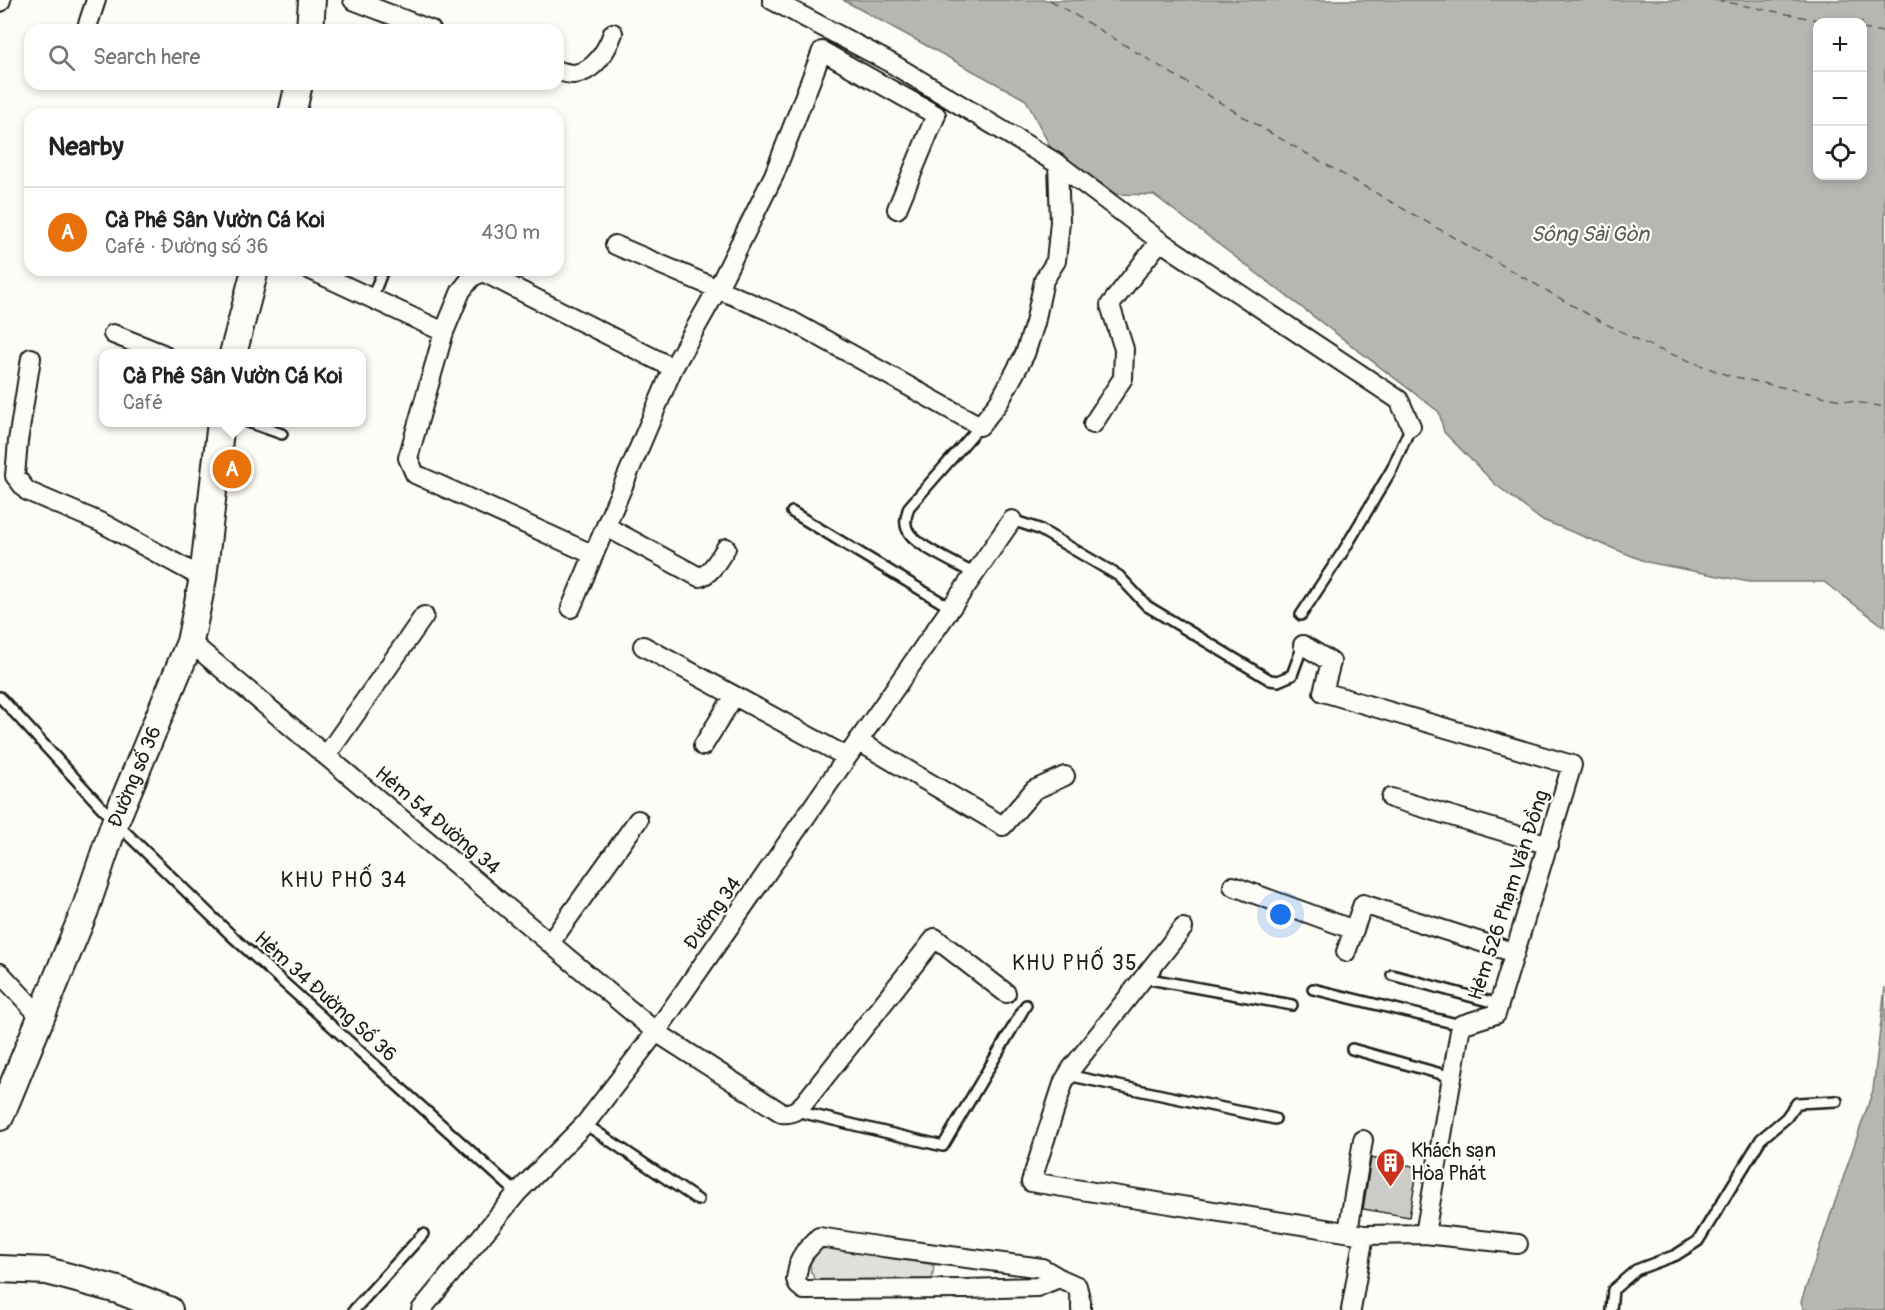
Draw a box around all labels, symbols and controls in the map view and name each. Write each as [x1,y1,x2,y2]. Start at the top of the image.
map controls [1813,18,1867,180]
button: + [1813,18,1867,72]
search box [24,24,564,90]
icon: search [45,41,78,74]
text: Search here [93,43,200,71]
button: − [1813,72,1867,126]
button: locate [1813,126,1867,180]
text: Nearby [48,131,124,163]
text: Cà Phê Sân Vườn Cá Koi [105,206,325,234]
text: A [61,220,74,245]
text: 430 m [481,220,540,245]
water label: Sông Sài Gòn [1531,221,1650,248]
text: Café · Đường số 36 [105,234,268,259]
popup [99,349,366,427]
text: Cà Phê Sân Vườn Cá Koi [123,362,342,390]
text: Café [123,390,163,415]
pin: A [212,446,252,492]
street label: Đường số 36 [102,722,167,831]
street label: Hẻm 54 Đường 34 [370,761,506,880]
street label: Hẻm 526 Phạm Văn Đồng [1463,787,1554,1003]
district label: KHU PHỐ 34 [281,863,407,894]
street label: Đường 34 [678,872,747,955]
your location [1266,900,1295,929]
street label: Hẻm 34 Đường Số 36 [249,926,402,1067]
district label: KHU PHỐ 35 [1012,946,1138,977]
place label: Khách sạn Hòa Phát [1411,1138,1496,1186]
building icon: Khách sạn Hòa Phát [1374,1146,1406,1188]

